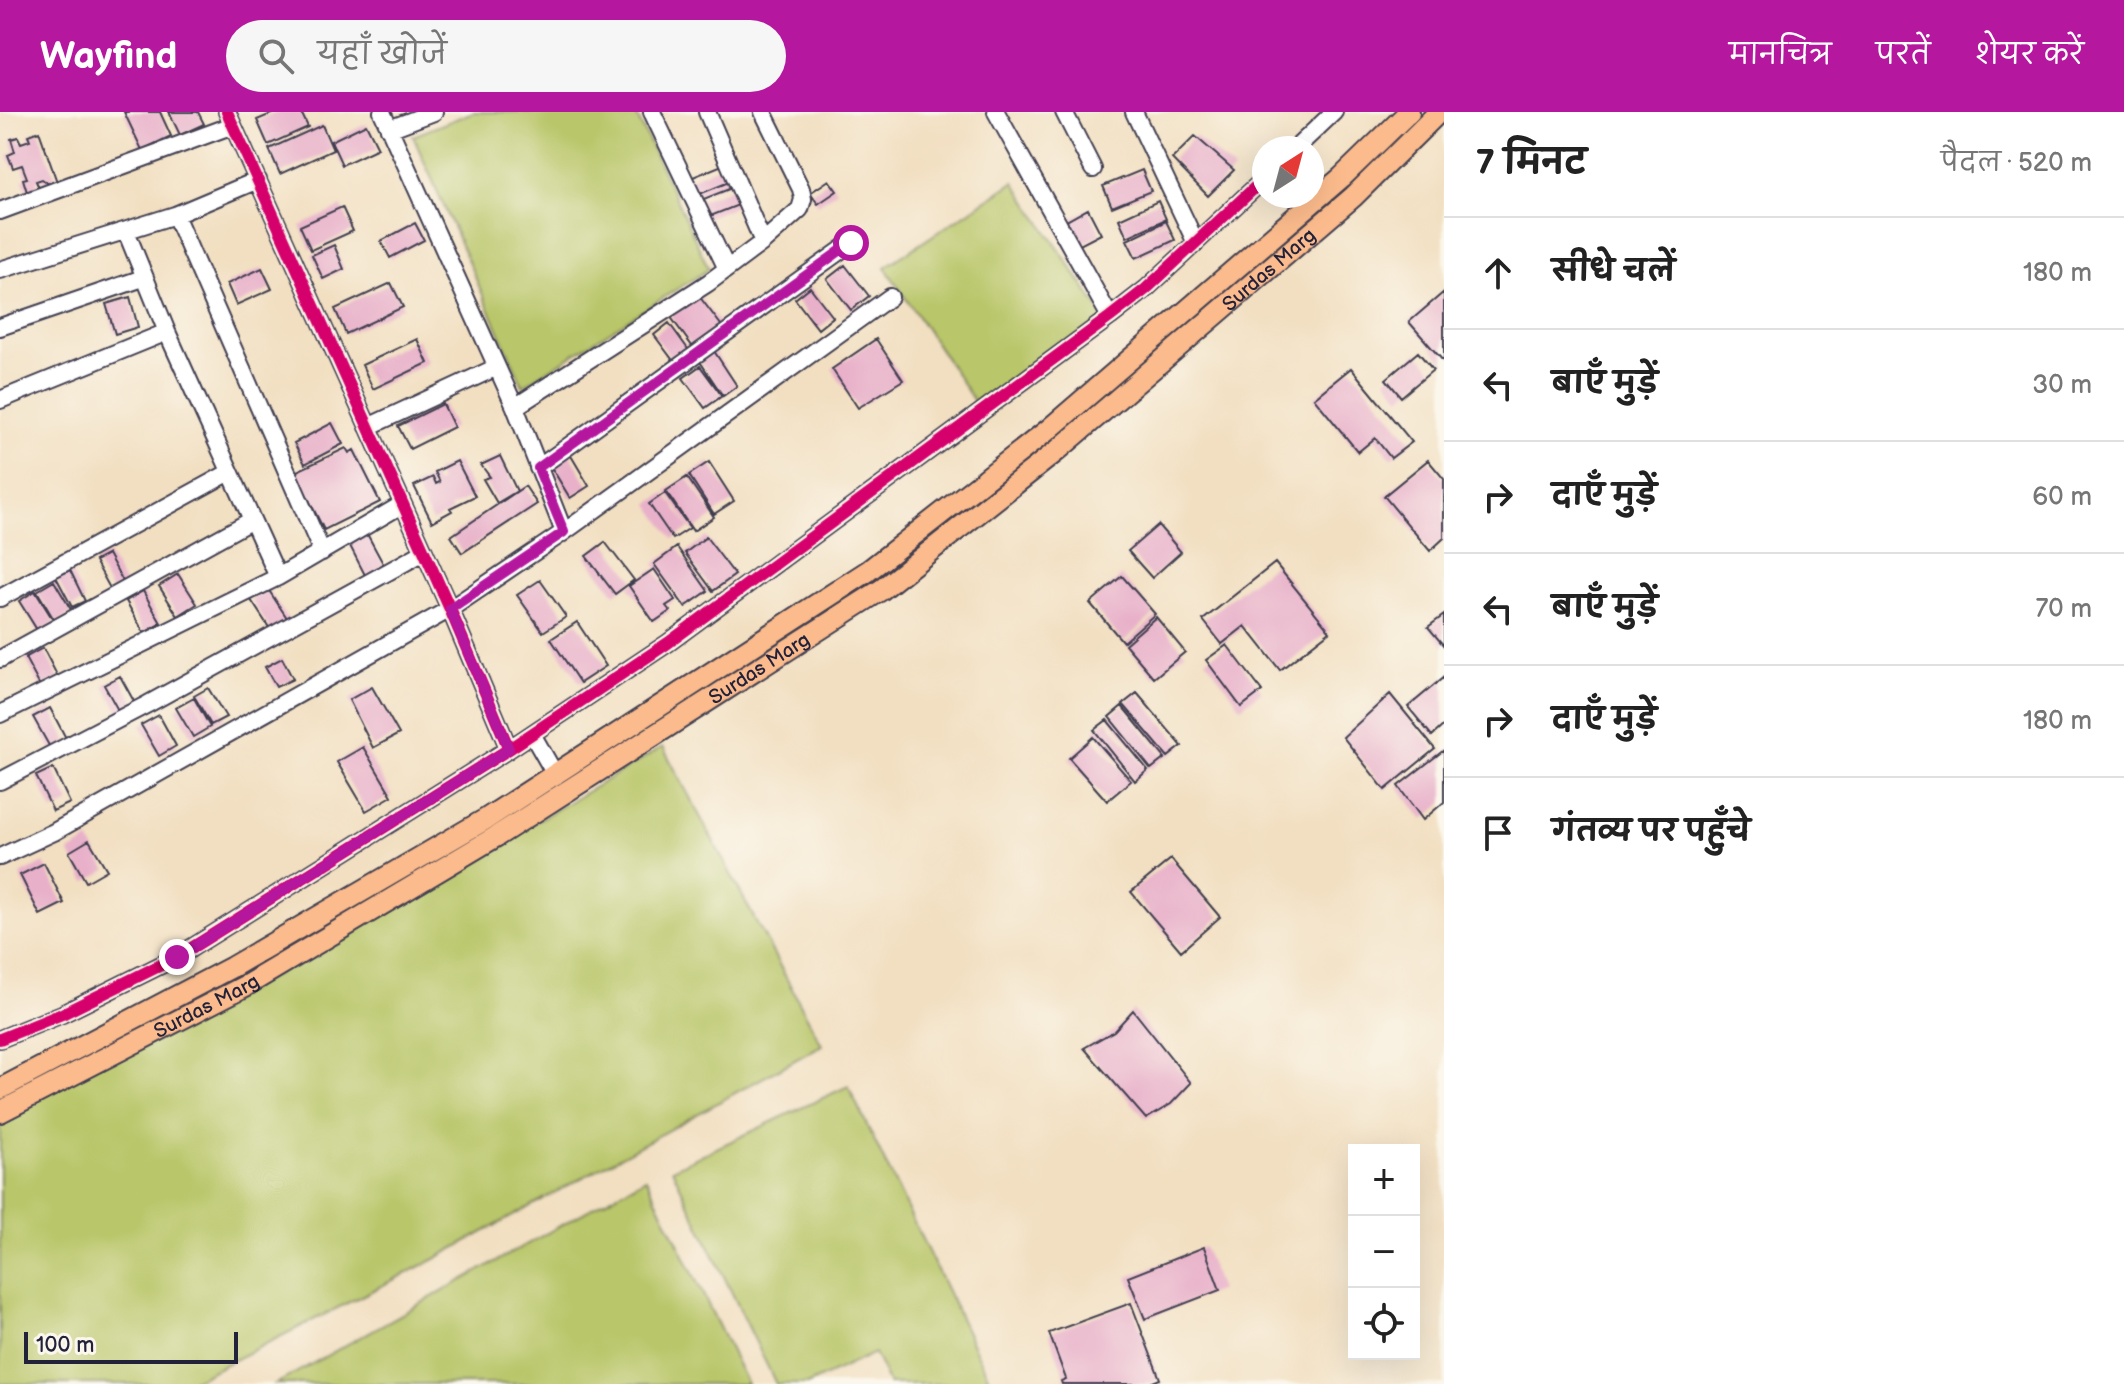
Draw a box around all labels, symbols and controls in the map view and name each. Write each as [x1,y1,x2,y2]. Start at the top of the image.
search box [226,20,786,92]
text: Wayfind [40,34,178,79]
icon: search [254,34,298,78]
text: यहाँ खोजें [318,37,447,73]
text: मानचित्र [1729,39,1832,72]
text: परतें [1876,39,1931,72]
text: शेयर करें [1975,39,2084,72]
north arrow [1252,136,1324,208]
text: 7 मिनट [1476,142,1586,183]
text: पैदल · 520 m [1941,148,2092,179]
street label: Surdas Marg [1218,224,1321,317]
route start [833,225,869,261]
icon: ahead [1476,251,1520,295]
text: सीधे चलें [1552,254,1675,290]
text: 180 m [2023,258,2092,289]
icon: left [1476,363,1520,407]
text: बाएँ मुड़ें [1552,366,1658,402]
text: 30 m [2032,370,2092,401]
icon: right [1476,475,1520,519]
text: दाएँ मुड़ें [1552,478,1657,514]
text: 60 m [2032,482,2092,513]
icon: left [1476,587,1520,631]
text: बाएँ मुड़ें [1552,590,1658,626]
text: 70 m [2035,594,2092,625]
street label: Surdas Marg [705,628,815,710]
icon: right [1476,699,1520,743]
text: दाएँ मुड़ें [1552,702,1657,738]
text: 180 m [2023,706,2092,737]
icon: arrive [1476,811,1520,855]
text: गंतव्य पर पहुँचे [1552,814,1751,850]
route end [159,939,195,975]
street label: Surdas Marg [150,969,264,1044]
map controls [1348,1144,1420,1360]
button: + [1348,1144,1420,1216]
button: − [1348,1216,1420,1288]
button: locate [1348,1288,1420,1360]
scale bar [24,1328,238,1364]
text: 100 m [36,1332,95,1359]

